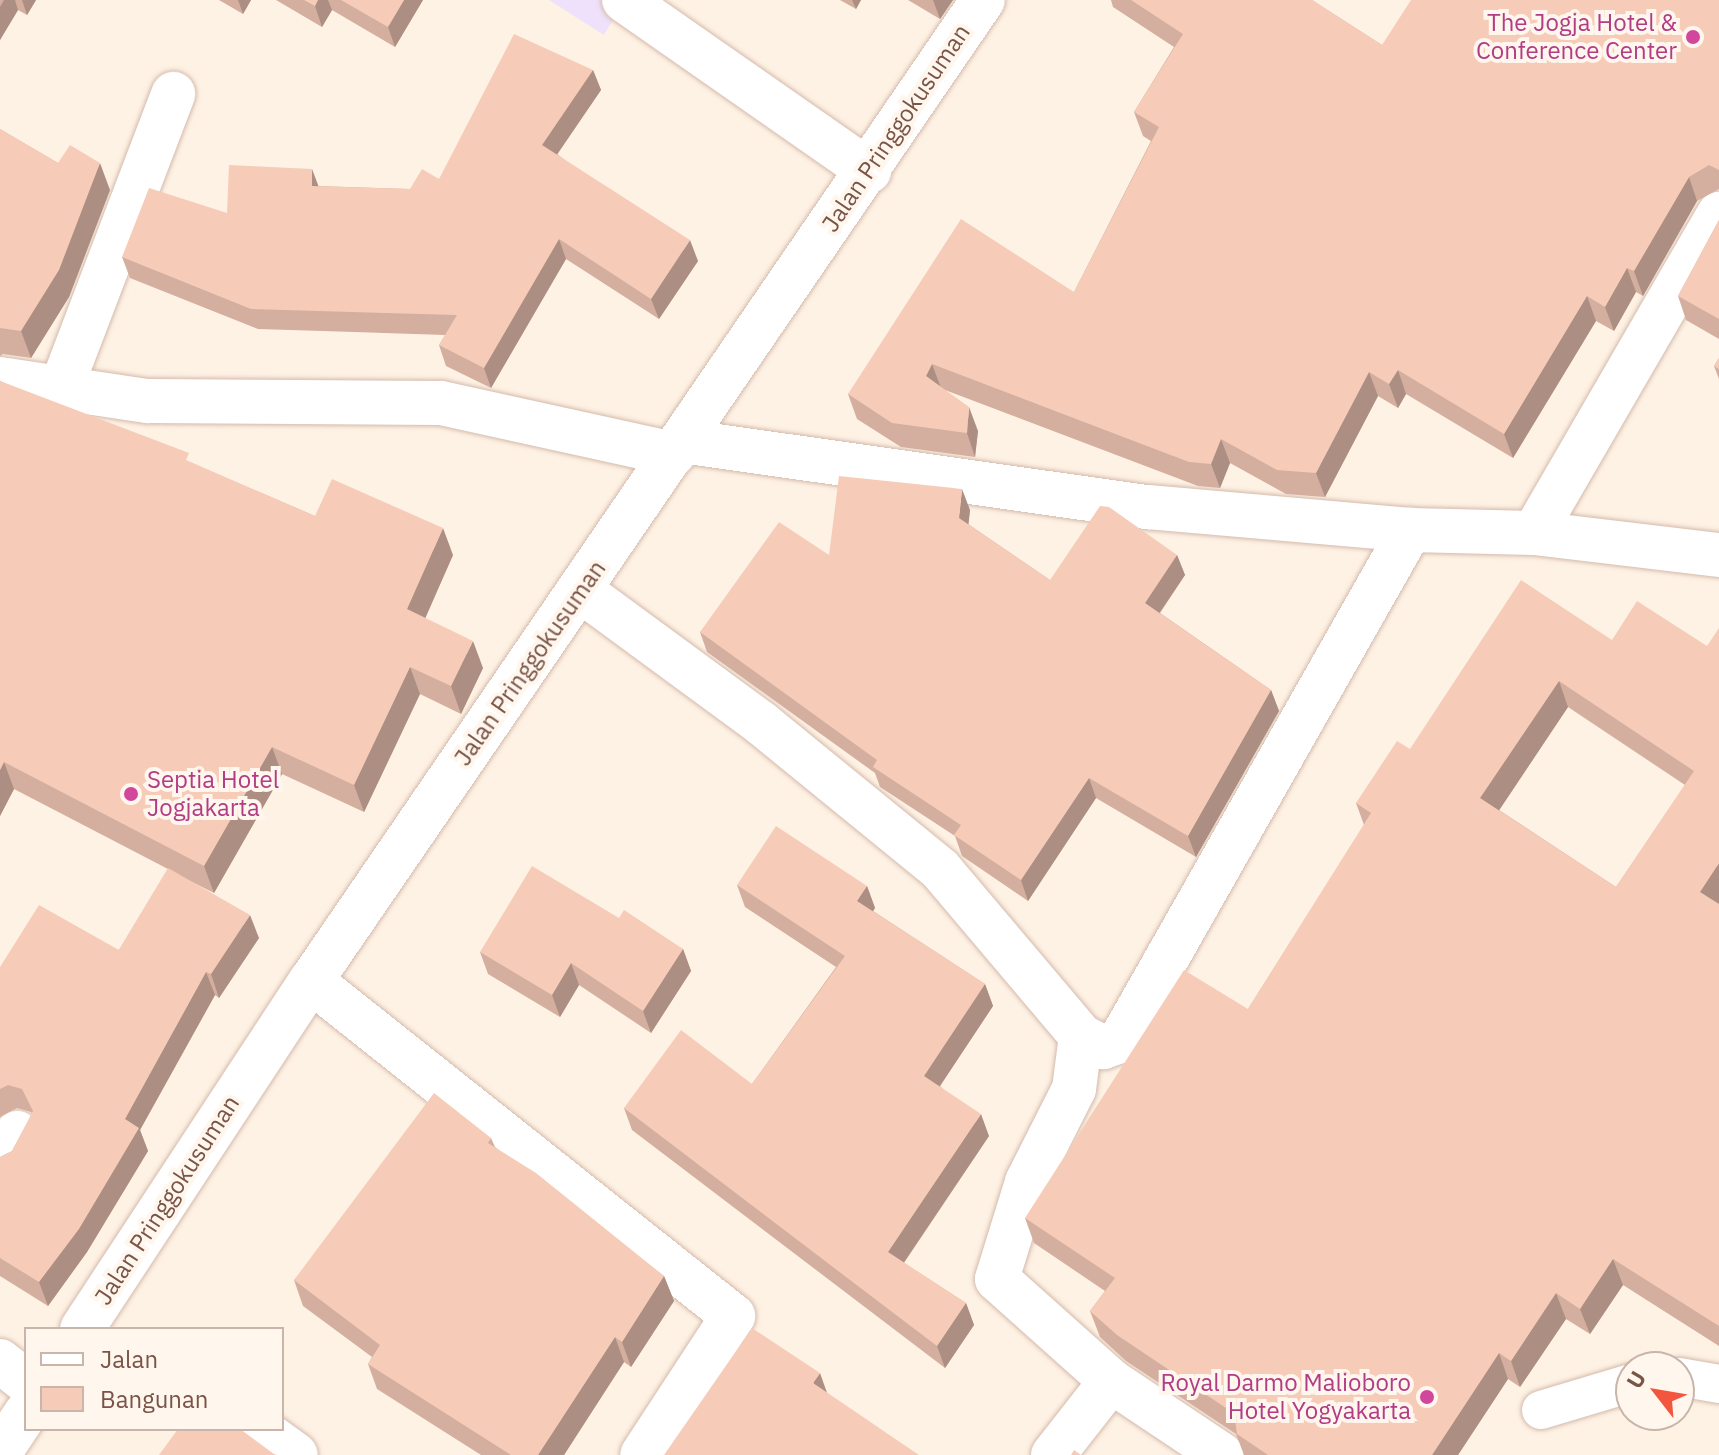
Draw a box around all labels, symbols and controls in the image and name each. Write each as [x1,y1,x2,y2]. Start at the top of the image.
place label: The Jogja Hotel & Conference Center [1476,9,1677,65]
street label: Jalan Pringgokusuman [816,19,976,237]
marker: The Jogja Hotel & Conference Center [1684,28,1702,46]
street label: Jalan Pringgokusuman [448,555,612,771]
place label: Septia Hotel Jogjakarta [147,766,279,822]
marker: Septia Hotel Jogjakarta [122,785,140,803]
street label: Jalan Pringgokusuman [89,1090,245,1310]
legend [24,1327,284,1431]
text: Jalan [100,1343,158,1375]
north arrow [1615,1351,1695,1431]
text: U [1619,1365,1652,1393]
place label: Royal Darmo Malioboro Hotel Yogyakarta [1160,1369,1411,1425]
text: Bangunan [100,1383,208,1415]
marker: Royal Darmo Malioboro Hotel Yogyakarta [1418,1388,1436,1406]

